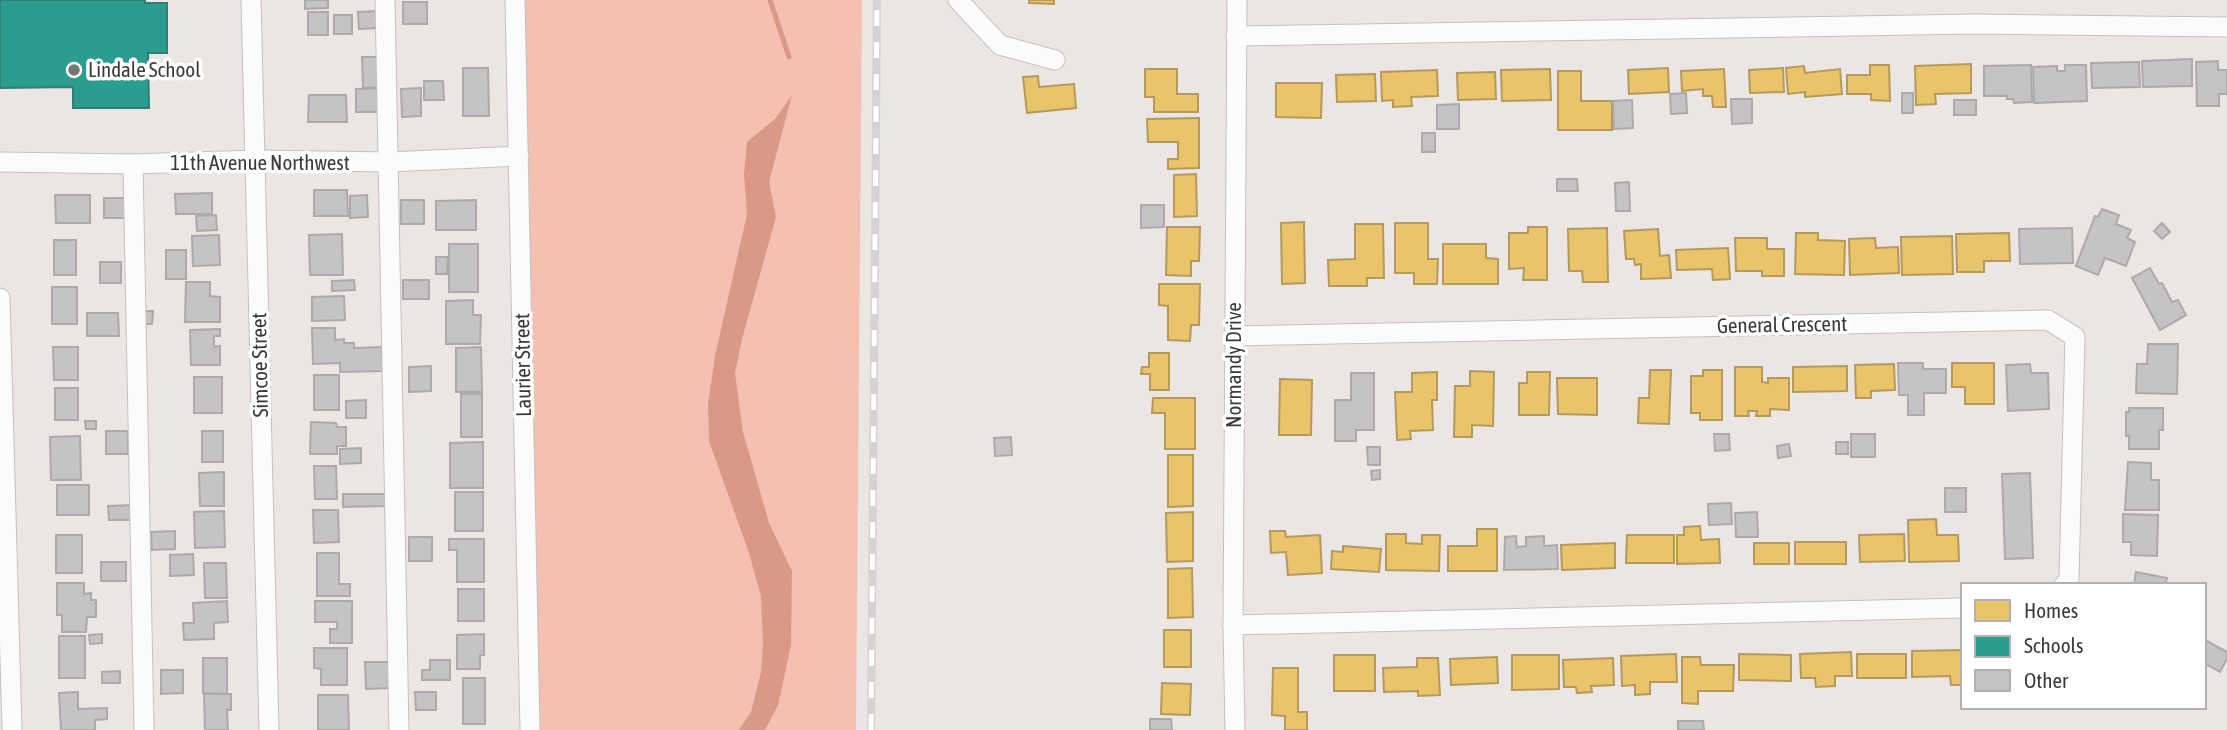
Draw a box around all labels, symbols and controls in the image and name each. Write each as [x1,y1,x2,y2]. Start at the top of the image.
place label: Lindale School [88,57,201,81]
marker: Lindale School [66,62,82,78]
street label: 11th Avenue Northwest [170,150,350,174]
street label: Normandy Drive [1221,302,1245,428]
street label: General Crescent [1717,311,1847,337]
street label: Simcoe Street [246,312,272,418]
street label: Laurier Street [509,313,535,417]
legend [1961,583,2206,709]
text: Homes [2024,598,2078,622]
text: Schools [2024,633,2084,657]
text: Other [2024,668,2069,692]

